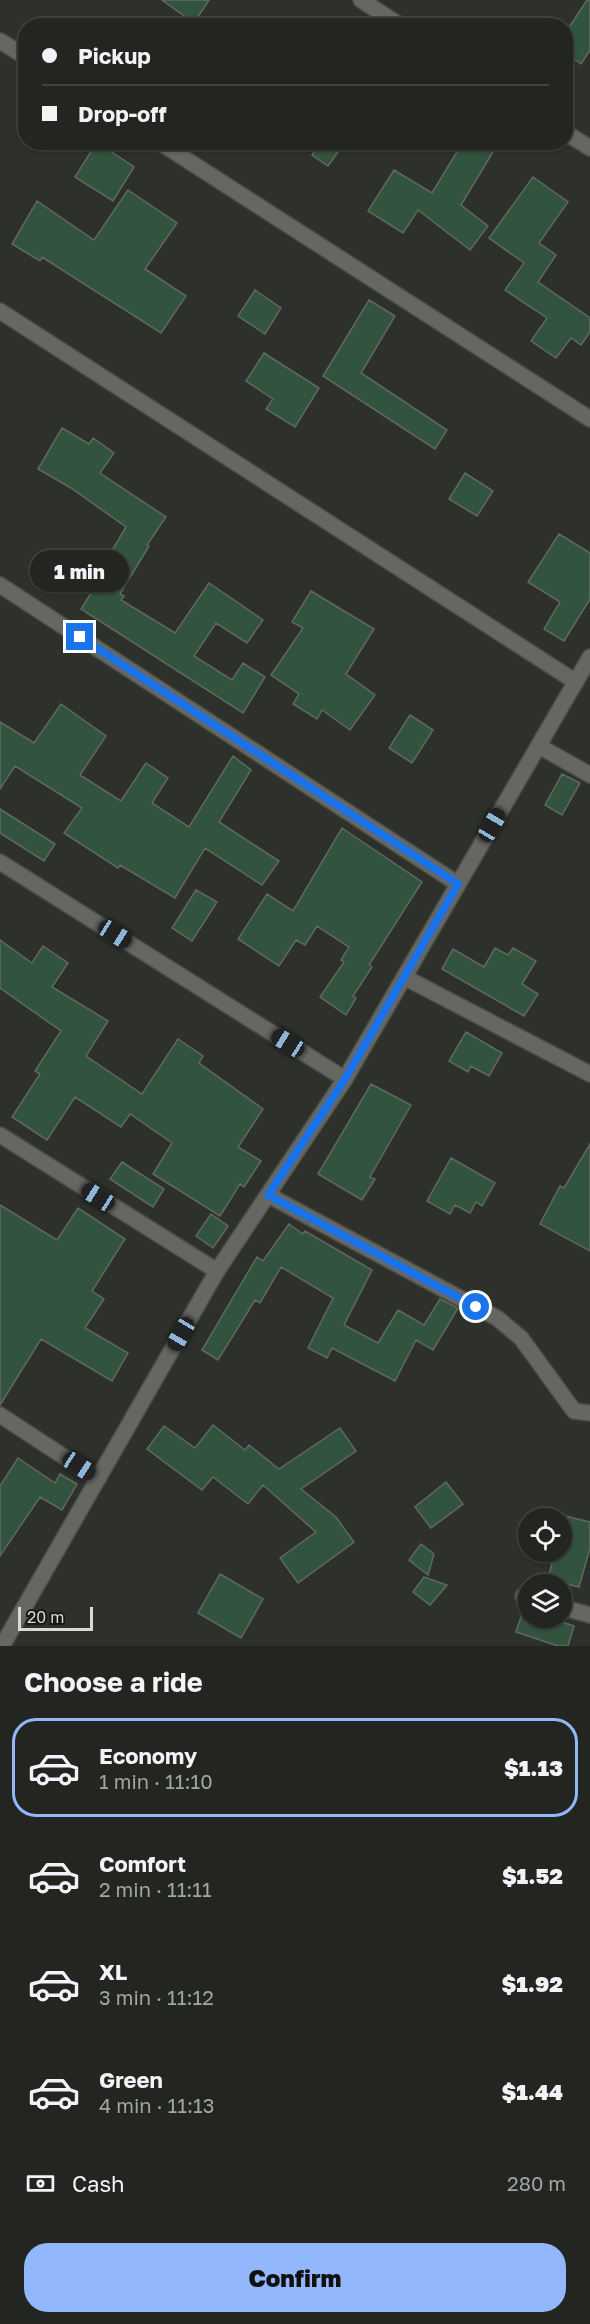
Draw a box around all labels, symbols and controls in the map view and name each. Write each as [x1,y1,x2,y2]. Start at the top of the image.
text: Pickup [78,42,151,69]
text: Drop-off [78,100,167,127]
callout: 1 min [31,550,130,592]
text: 1 min [54,559,105,583]
route end [66,623,93,650]
car [475,805,509,845]
car [95,917,135,951]
car [268,1026,308,1060]
car [78,1180,118,1214]
route start [462,1293,489,1320]
car [164,1314,198,1354]
car [59,1449,99,1483]
map controls [518,1508,572,1628]
button: locate [518,1508,572,1562]
button: layers [518,1574,572,1628]
scale bar [18,1604,93,1632]
text: 20 m [27,1607,64,1627]
text: Choose a ride [24,1666,203,1698]
icon: car [27,1741,81,1795]
text: Economy [99,1742,197,1769]
text: $1.13 [504,1754,563,1781]
text: 1 min · 11:10 [99,1769,213,1793]
icon: car [27,1849,81,1903]
text: Comfort [99,1850,186,1877]
text: $1.52 [502,1862,563,1889]
text: 2 min · 11:11 [99,1877,212,1901]
icon: car [27,1957,81,2011]
text: XL [99,1958,127,1985]
text: $1.92 [501,1970,563,1997]
text: 3 min · 11:12 [99,1985,214,2009]
icon: car [27,2065,81,2119]
text: Green [99,2066,163,2093]
text: $1.44 [501,2078,563,2105]
text: 4 min · 11:13 [99,2093,214,2117]
icon: cash [24,2167,57,2200]
text: Cash [72,2170,125,2197]
text: 280 m [507,2171,566,2195]
button: Confirm [24,2243,566,2312]

